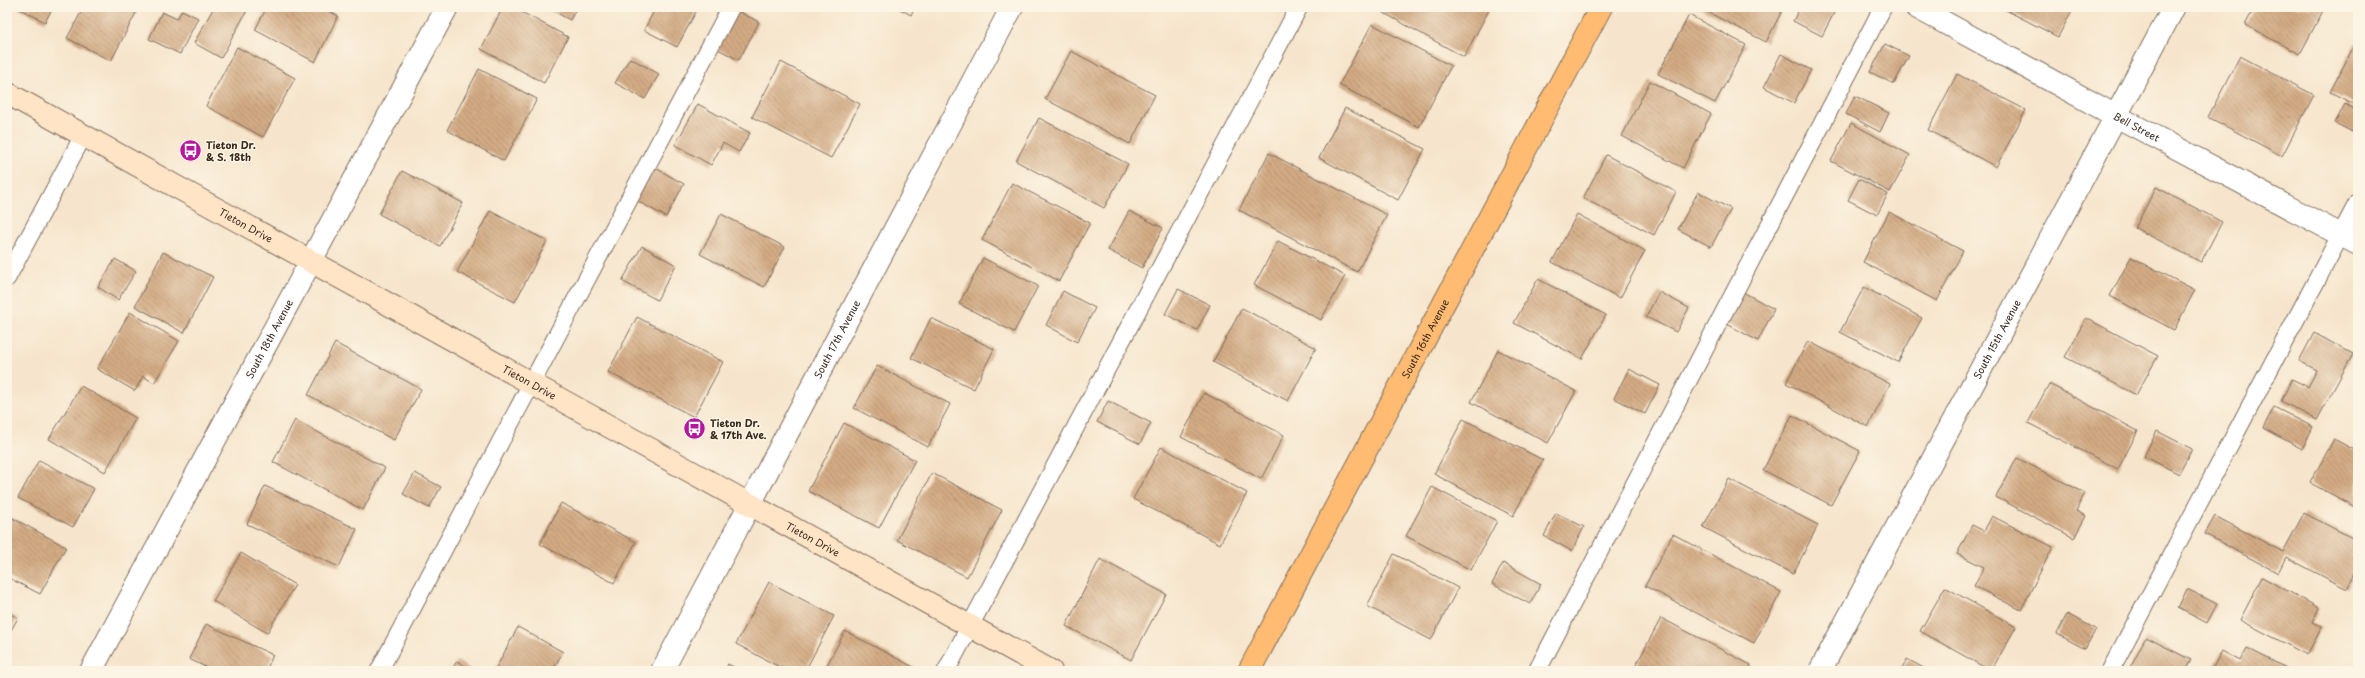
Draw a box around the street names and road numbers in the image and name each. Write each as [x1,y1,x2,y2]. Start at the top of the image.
street label: Bell Street [2111,108,2163,145]
street label: Tieton Drive [216,204,276,246]
street label: South 18th Avenue [241,296,296,381]
street label: South 16th Avenue [1397,296,1452,381]
street label: South 15th Avenue [1969,296,2024,381]
street label: South 17th Avenue [810,297,864,381]
street label: Tieton Drive [500,361,559,403]
street label: Tieton Drive [783,518,843,560]

